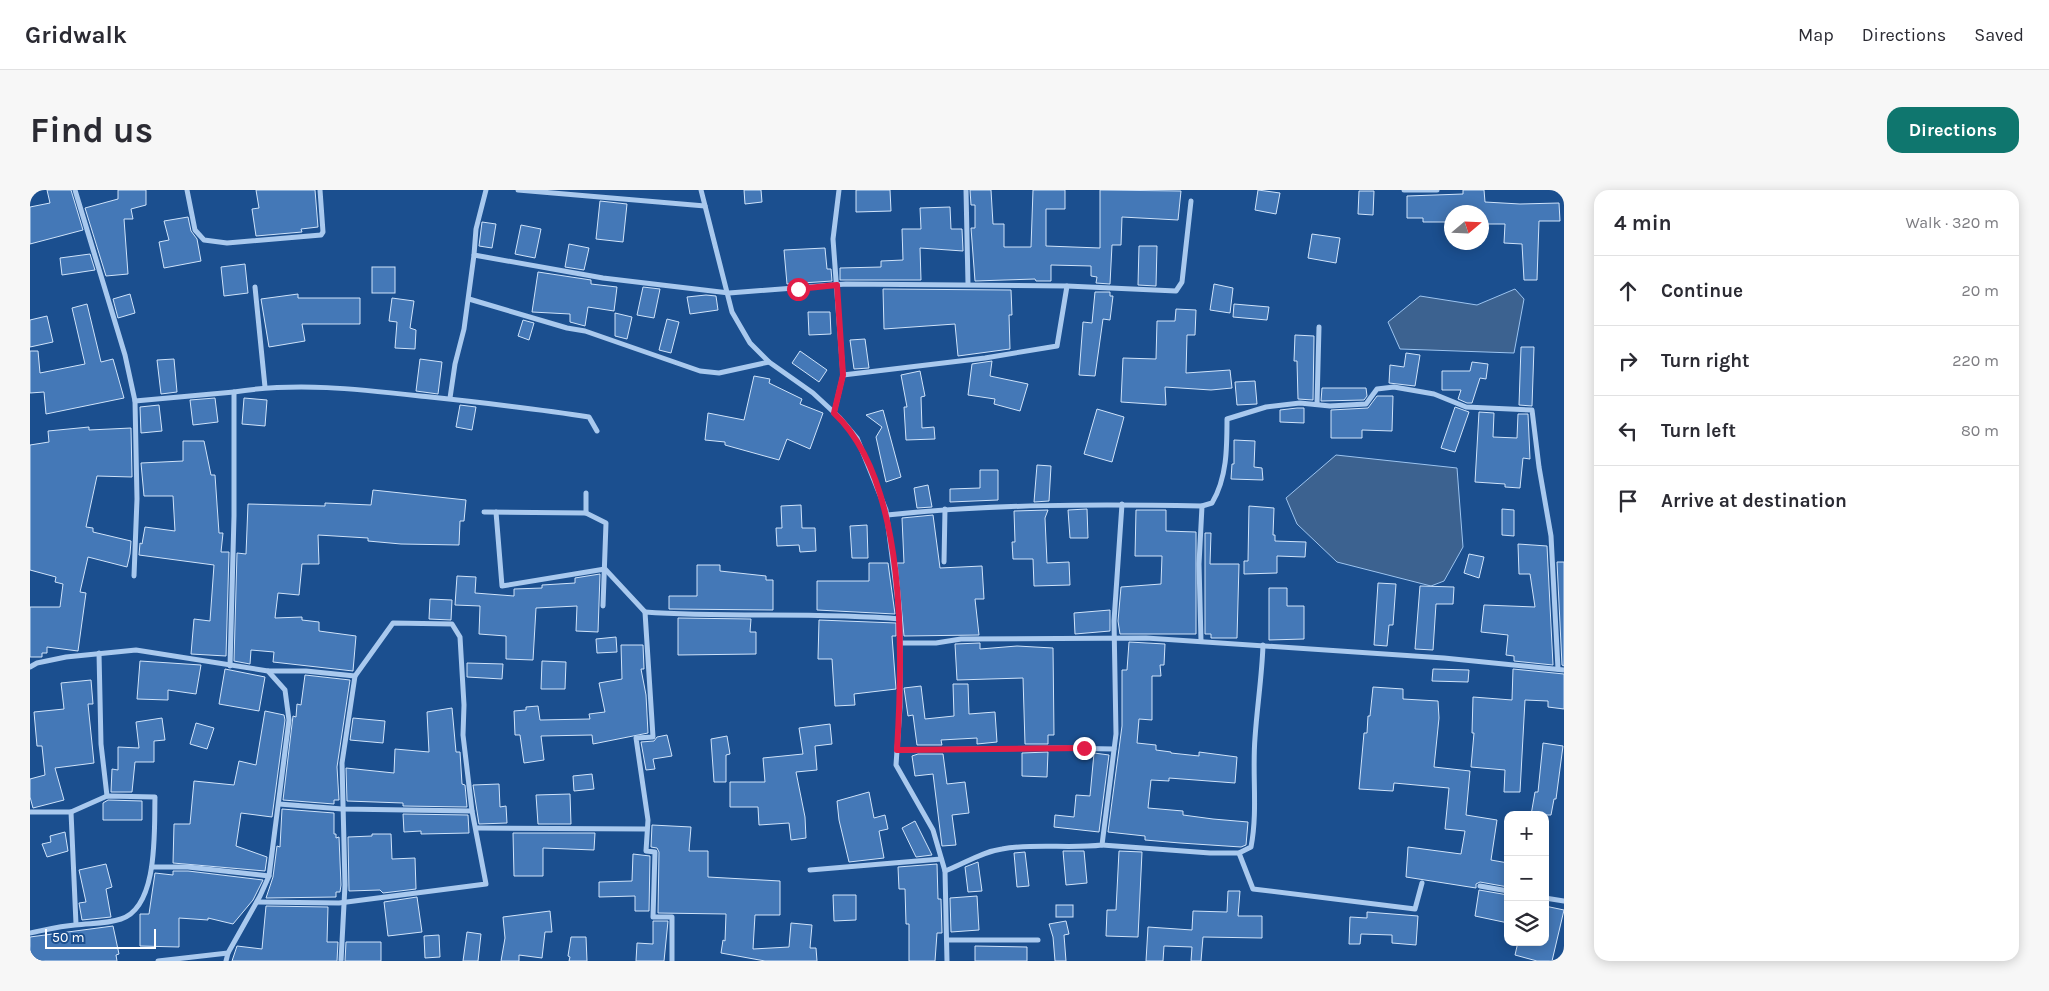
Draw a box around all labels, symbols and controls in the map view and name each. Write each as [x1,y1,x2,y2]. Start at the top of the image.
text: Gridwalk [25,21,127,49]
text: Map [1798,24,1834,46]
text: Directions [1862,24,1946,46]
text: Saved [1974,24,2024,46]
button: Directions [1887,107,2019,153]
text: Find us [30,110,153,151]
north arrow [1444,205,1489,250]
text: 4 min [1614,211,1672,235]
text: Walk · 320 m [1905,213,1999,232]
icon: ahead [1614,277,1642,305]
route start [787,278,810,301]
text: Continue [1661,280,1743,302]
text: 20 m [1961,281,1999,300]
icon: right [1614,347,1642,375]
text: Turn right [1661,350,1750,372]
text: 220 m [1952,351,1999,370]
icon: left [1614,417,1642,445]
text: Turn left [1661,420,1736,442]
text: 80 m [1961,421,1999,440]
icon: arrive [1614,487,1642,515]
text: Arrive at destination [1661,490,1847,512]
route end [1073,737,1096,760]
map controls [1504,811,1549,946]
button: + [1504,811,1549,856]
button: − [1504,856,1549,901]
button: layers [1504,901,1549,946]
scale bar [45,926,156,949]
text: 50 m [52,929,85,946]

